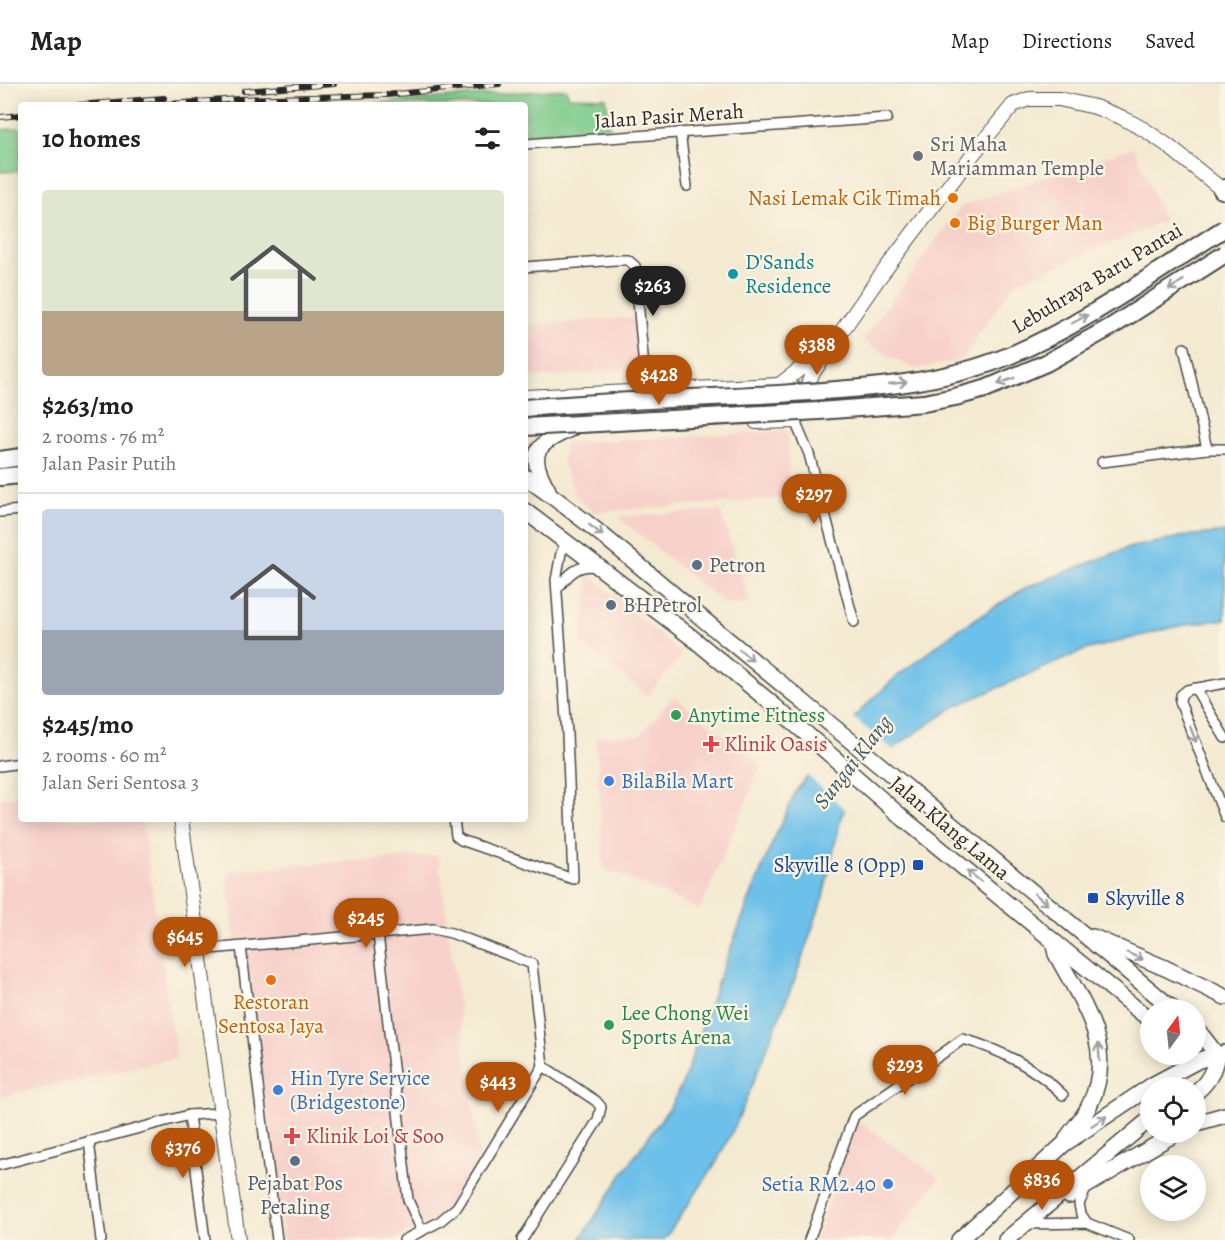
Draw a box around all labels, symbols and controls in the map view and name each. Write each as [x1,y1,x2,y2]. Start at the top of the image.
text: Map [30,22,82,60]
text: Map [951,27,989,55]
text: Directions [1022,27,1112,55]
text: Saved [1145,27,1195,55]
street label: Jalan Pasir Merah [593,97,745,135]
text: 10 homes [42,121,141,156]
icon: filters [471,122,504,155]
place label: Sri Maha Mariamman Temple [930,130,1104,182]
marker: Sri Maha Mariamman Temple [911,149,925,163]
place label: Nasi Lemak Cik Timah [748,184,941,212]
marker: Nasi Lemak Cik Timah [946,191,960,205]
place label: Big Burger Man [967,209,1103,237]
marker: Big Burger Man [948,216,962,230]
street label: Lebuhraya Baru Pantai [1006,216,1188,340]
icon: home [219,229,327,337]
place label: D'Sands Residence [745,248,831,300]
pin: $263 [617,266,689,317]
marker: D'Sands Residence [726,267,740,281]
text: $263 [635,272,671,299]
one-way arrow [1168,280,1185,292]
one-way arrow [1071,313,1088,325]
pin: $388 [781,325,853,376]
text: $388 [798,331,836,358]
pin: $428 [623,355,695,406]
text: $428 [640,361,678,388]
one-way arrow [997,376,1016,387]
one-way arrow [887,377,907,388]
text: $263/mo [42,388,134,423]
text: 2 rooms · 76 m² [42,423,164,450]
text: Jalan Pasir Putih [42,450,176,477]
pin: $297 [778,474,850,525]
text: $297 [796,480,832,507]
one-way arrow [588,524,604,537]
icon: home [219,548,327,656]
place label: Petron [709,551,766,579]
marker: Petron [690,558,704,572]
place label: BHPetrol [623,591,702,619]
marker: BHPetrol [604,598,618,612]
one-way arrow [738,648,754,661]
place label: Anytime Fitness [687,701,825,729]
text: $245/mo [42,707,134,742]
marker: Anytime Fitness [669,708,683,722]
water label: Sungai Klang [807,709,899,815]
one-way arrow [1188,725,1199,743]
place label: Klinik Oasis [724,730,827,758]
marker: Klinik Oasis [702,735,720,753]
text: 2 rooms · 60 m² [42,742,166,769]
place label: BilaBila Mart [621,767,733,795]
text: Jalan Seri Sentosa 3 [42,769,199,796]
street label: Jalan Klang Lama [884,770,1016,887]
marker: BilaBila Mart [602,774,616,788]
place label: Skyville 8 (Opp) [774,851,906,879]
marker: Skyville 8 (Opp) [911,858,925,872]
one-way arrow [966,869,982,882]
place label: Skyville 8 [1105,884,1185,912]
marker: Skyville 8 [1086,891,1100,905]
one-way arrow [1033,892,1048,906]
pin: $245 [330,898,402,949]
text: $245 [348,904,384,931]
pin: $645 [149,917,221,968]
text: $645 [167,923,203,950]
one-way arrow [1126,951,1144,962]
marker: Restoran Sentosa Jaya [264,973,278,987]
place label: Restoran Sentosa Jaya [218,988,324,1040]
place label: Lee Chong Wei Sports Arena [621,999,749,1051]
north arrow [1140,999,1206,1065]
map controls [1140,999,1206,1221]
marker: Lee Chong Wei Sports Arena [602,1018,616,1032]
one-way arrow [1093,1043,1104,1063]
pin: $293 [869,1045,941,1096]
text: $293 [887,1051,923,1078]
pin: $443 [462,1062,534,1113]
place label: Hin Tyre Service (Bridgestone) [290,1064,430,1116]
text: $443 [480,1068,516,1095]
button: locate [1140,1077,1206,1143]
marker: Hin Tyre Service (Bridgestone) [271,1083,285,1097]
one-way arrow [1090,1114,1107,1126]
place label: Klinik Loi & Soo [306,1122,444,1150]
marker: Klinik Loi & Soo [283,1127,301,1145]
pin: $376 [147,1128,219,1179]
text: $376 [165,1134,201,1161]
marker: Pejabat Pos Petaling [288,1154,302,1168]
button: layers [1140,1155,1206,1221]
pin: $836 [1006,1160,1078,1211]
text: $836 [1024,1166,1060,1193]
place label: Pejabat Pos Petaling [247,1169,343,1221]
place label: Setia RM2.40 [761,1170,876,1198]
marker: Setia RM2.40 [881,1177,895,1191]

